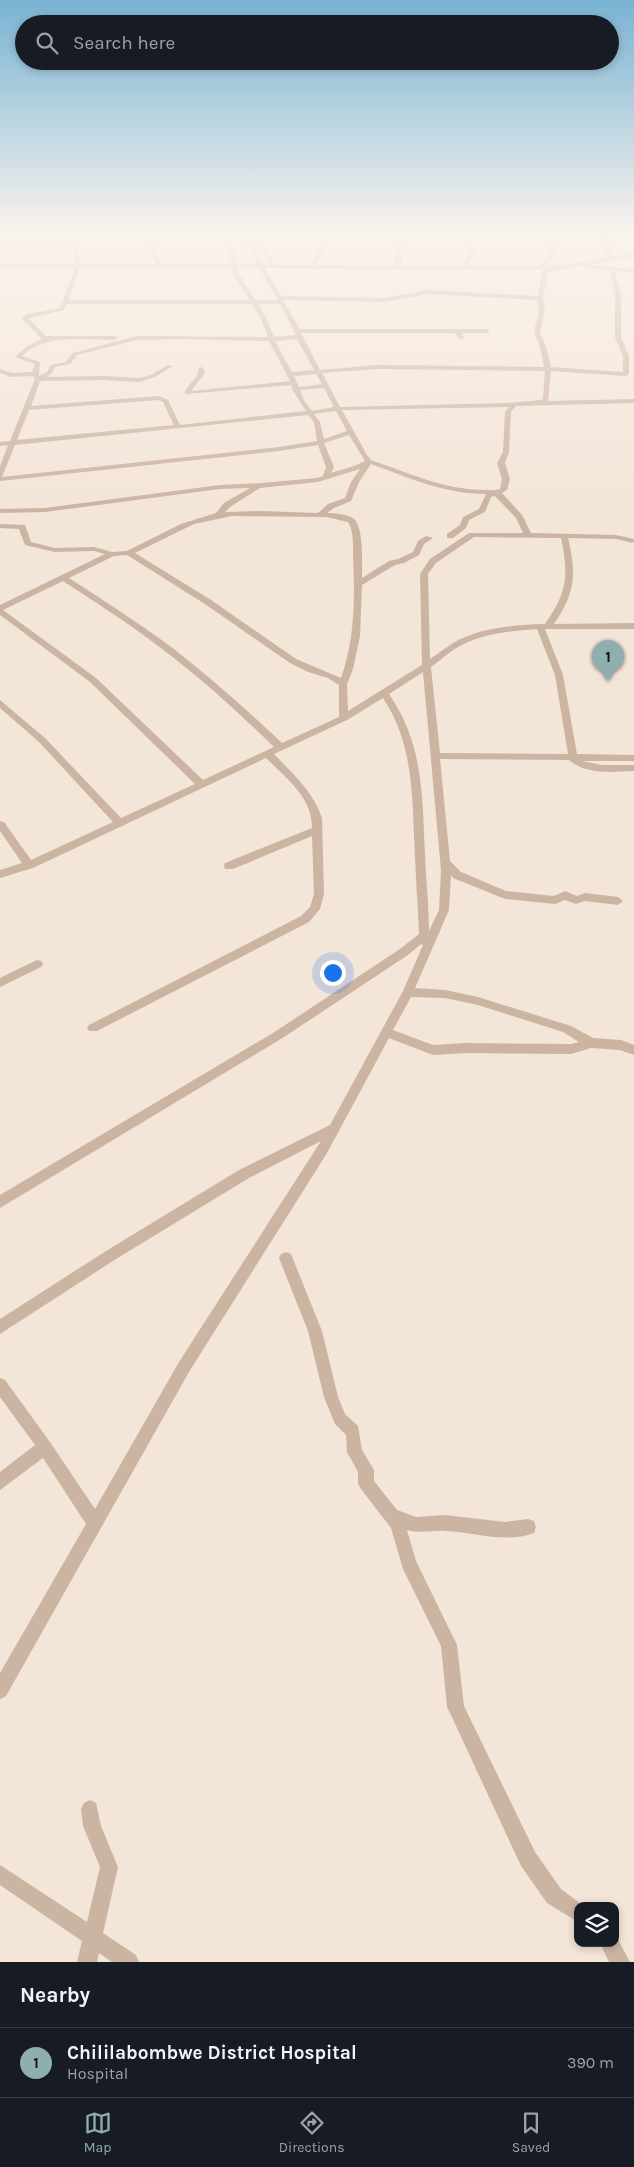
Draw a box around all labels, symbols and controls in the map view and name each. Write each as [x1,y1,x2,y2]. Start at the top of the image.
search box [15,15,619,70]
icon: search [33,29,61,57]
text: Search here [73,32,175,54]
pin: 1 [592,640,624,681]
your location [320,960,346,986]
map controls [574,1902,619,1947]
button: layers [574,1902,619,1947]
text: Nearby [20,1983,90,2007]
text: Chililabombwe District Hospital [67,2042,357,2064]
text: 1 [33,2053,39,2072]
text: 390 m [567,2053,614,2072]
text: Hospital [67,2064,128,2083]
tab: Map [84,2109,112,2156]
tab: Directions [279,2109,345,2156]
tab: Saved [512,2109,550,2156]

